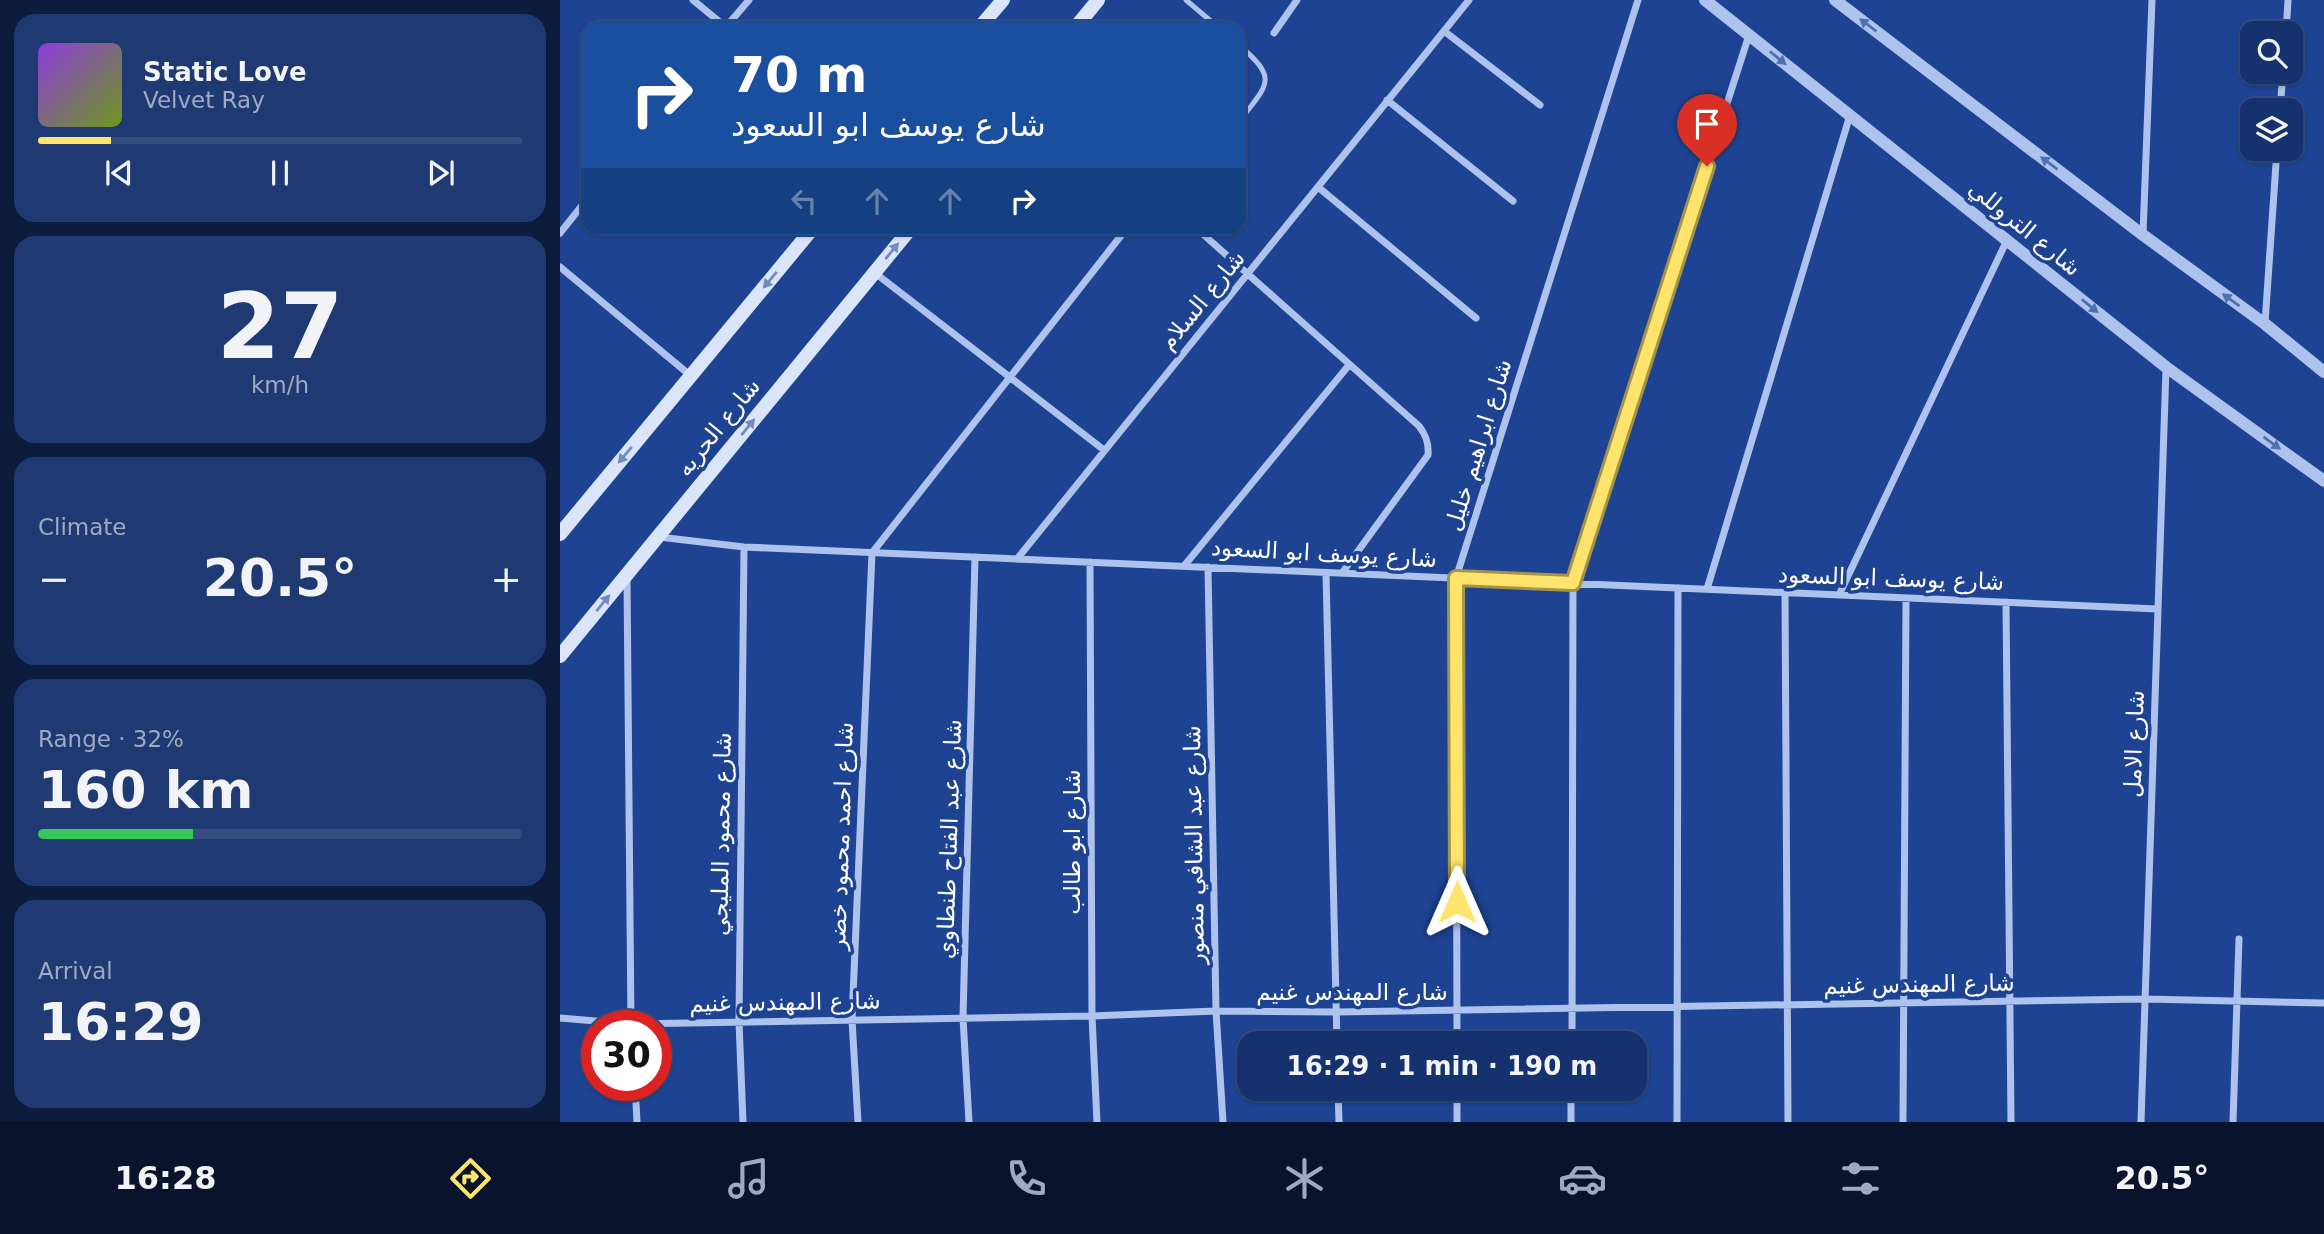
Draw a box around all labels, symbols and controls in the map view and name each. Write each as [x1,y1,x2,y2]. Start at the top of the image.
one-way arrow [1860,18,1878,33]
map controls [2240,21,2303,161]
button: search [2240,21,2303,84]
text: 70 m [731,47,867,104]
icon: right [616,49,707,140]
one-way arrow [1769,50,1787,64]
text: Static Love [143,57,307,87]
text: Velvet Ray [143,87,265,113]
pin [1677,94,1737,166]
button: layers [2240,98,2303,161]
icon: arrive [1688,105,1726,143]
text: شارع يوسف ابو السعود [731,106,1046,144]
icon: previous [100,154,138,192]
icon: pause [261,154,299,192]
icon: next [422,154,460,192]
one-way arrow [2041,156,2059,171]
street label: شارع التروللي [1963,175,2086,282]
icon: left [785,182,823,220]
icon: ahead [858,182,896,220]
icon: ahead [931,182,969,220]
icon: right [1004,182,1042,220]
one-way arrow [884,243,899,260]
street label: شارع السلام [1154,245,1251,356]
one-way arrow [763,272,778,289]
text: 27 [217,274,343,379]
one-way arrow [2223,292,2241,307]
one-way arrow [2081,299,2099,313]
street label: شارع ابراهيم خليل [1440,356,1517,534]
text: km/h [251,372,309,398]
street label: شارع الحريه [671,373,766,482]
one-way arrow [740,418,755,436]
one-way arrow [2263,436,2281,450]
one-way arrow [618,447,633,464]
text: Climate [38,514,127,540]
street label: شارع يوسف ابو السعود [1210,534,1438,573]
text: 20.5° [203,548,357,608]
text: − [38,557,70,601]
text: + [490,557,522,601]
street label: شارع يوسف ابو السعود [1777,561,2004,596]
one-way arrow [596,594,611,612]
street label: شارع الامل [2119,690,2150,798]
street label: شارع عبد الفتاح طنطاوي [932,719,967,959]
street label: شارع احمد محمود خضر [824,721,859,952]
street label: شارع عبد الشافي منصور [1179,725,1210,966]
text: Range · 32% [38,726,184,752]
street label: شارع محمود المليجي [706,732,737,936]
text: 160 km [38,760,253,820]
street label: شارع ابو طالب [1059,769,1086,915]
position arrow [1420,865,1494,939]
text: Arrival [38,958,113,984]
street label: شارع المهندس غنيم [1823,969,2015,1000]
street label: شارع المهندس غنيم [1256,979,1448,1006]
street label: شارع المهندس غنيم [689,987,881,1018]
text: 16:29 [38,992,204,1052]
speed limit sign: 30 [581,1010,672,1101]
text: 16:29 · 1 min · 190 m [1287,1051,1597,1081]
icon: directions [446,1154,495,1203]
icon: music [724,1154,773,1203]
icon: phone [1002,1154,1051,1203]
icon: climate [1280,1154,1329,1203]
icon: car [1558,1154,1607,1203]
icon: filters [1836,1154,1885,1203]
text: 16:28 [115,1159,216,1197]
text: 20.5° [2114,1159,2209,1197]

